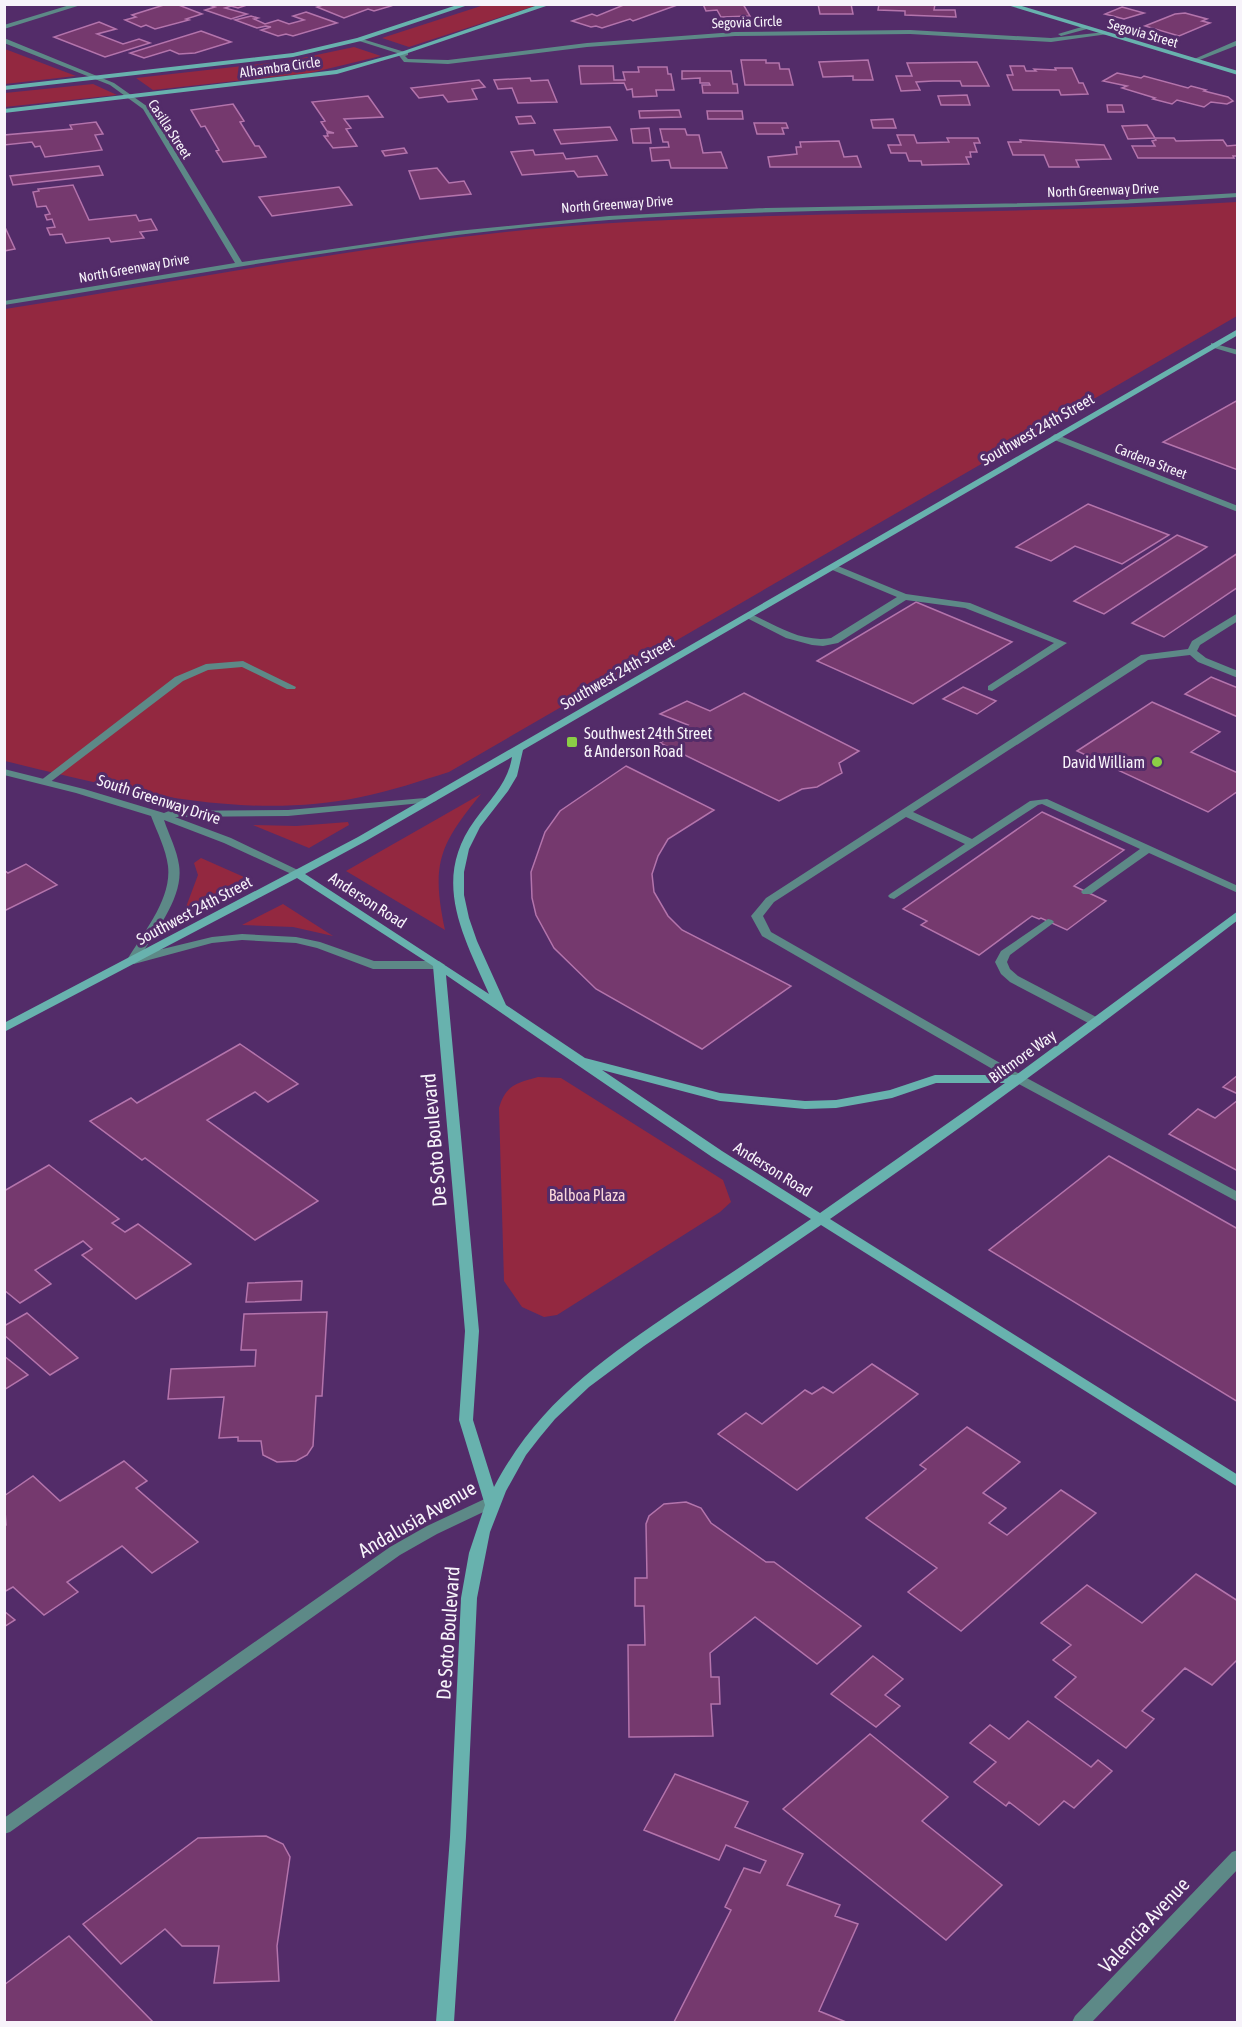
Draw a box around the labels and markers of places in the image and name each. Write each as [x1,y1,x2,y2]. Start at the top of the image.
place label: Southwest 24th Street & Anderson Road [584,724,713,760]
marker: Southwest 24th Street & Anderson Road [565,735,579,749]
place label: David William [1062,753,1145,771]
marker: David William [1150,755,1164,769]

